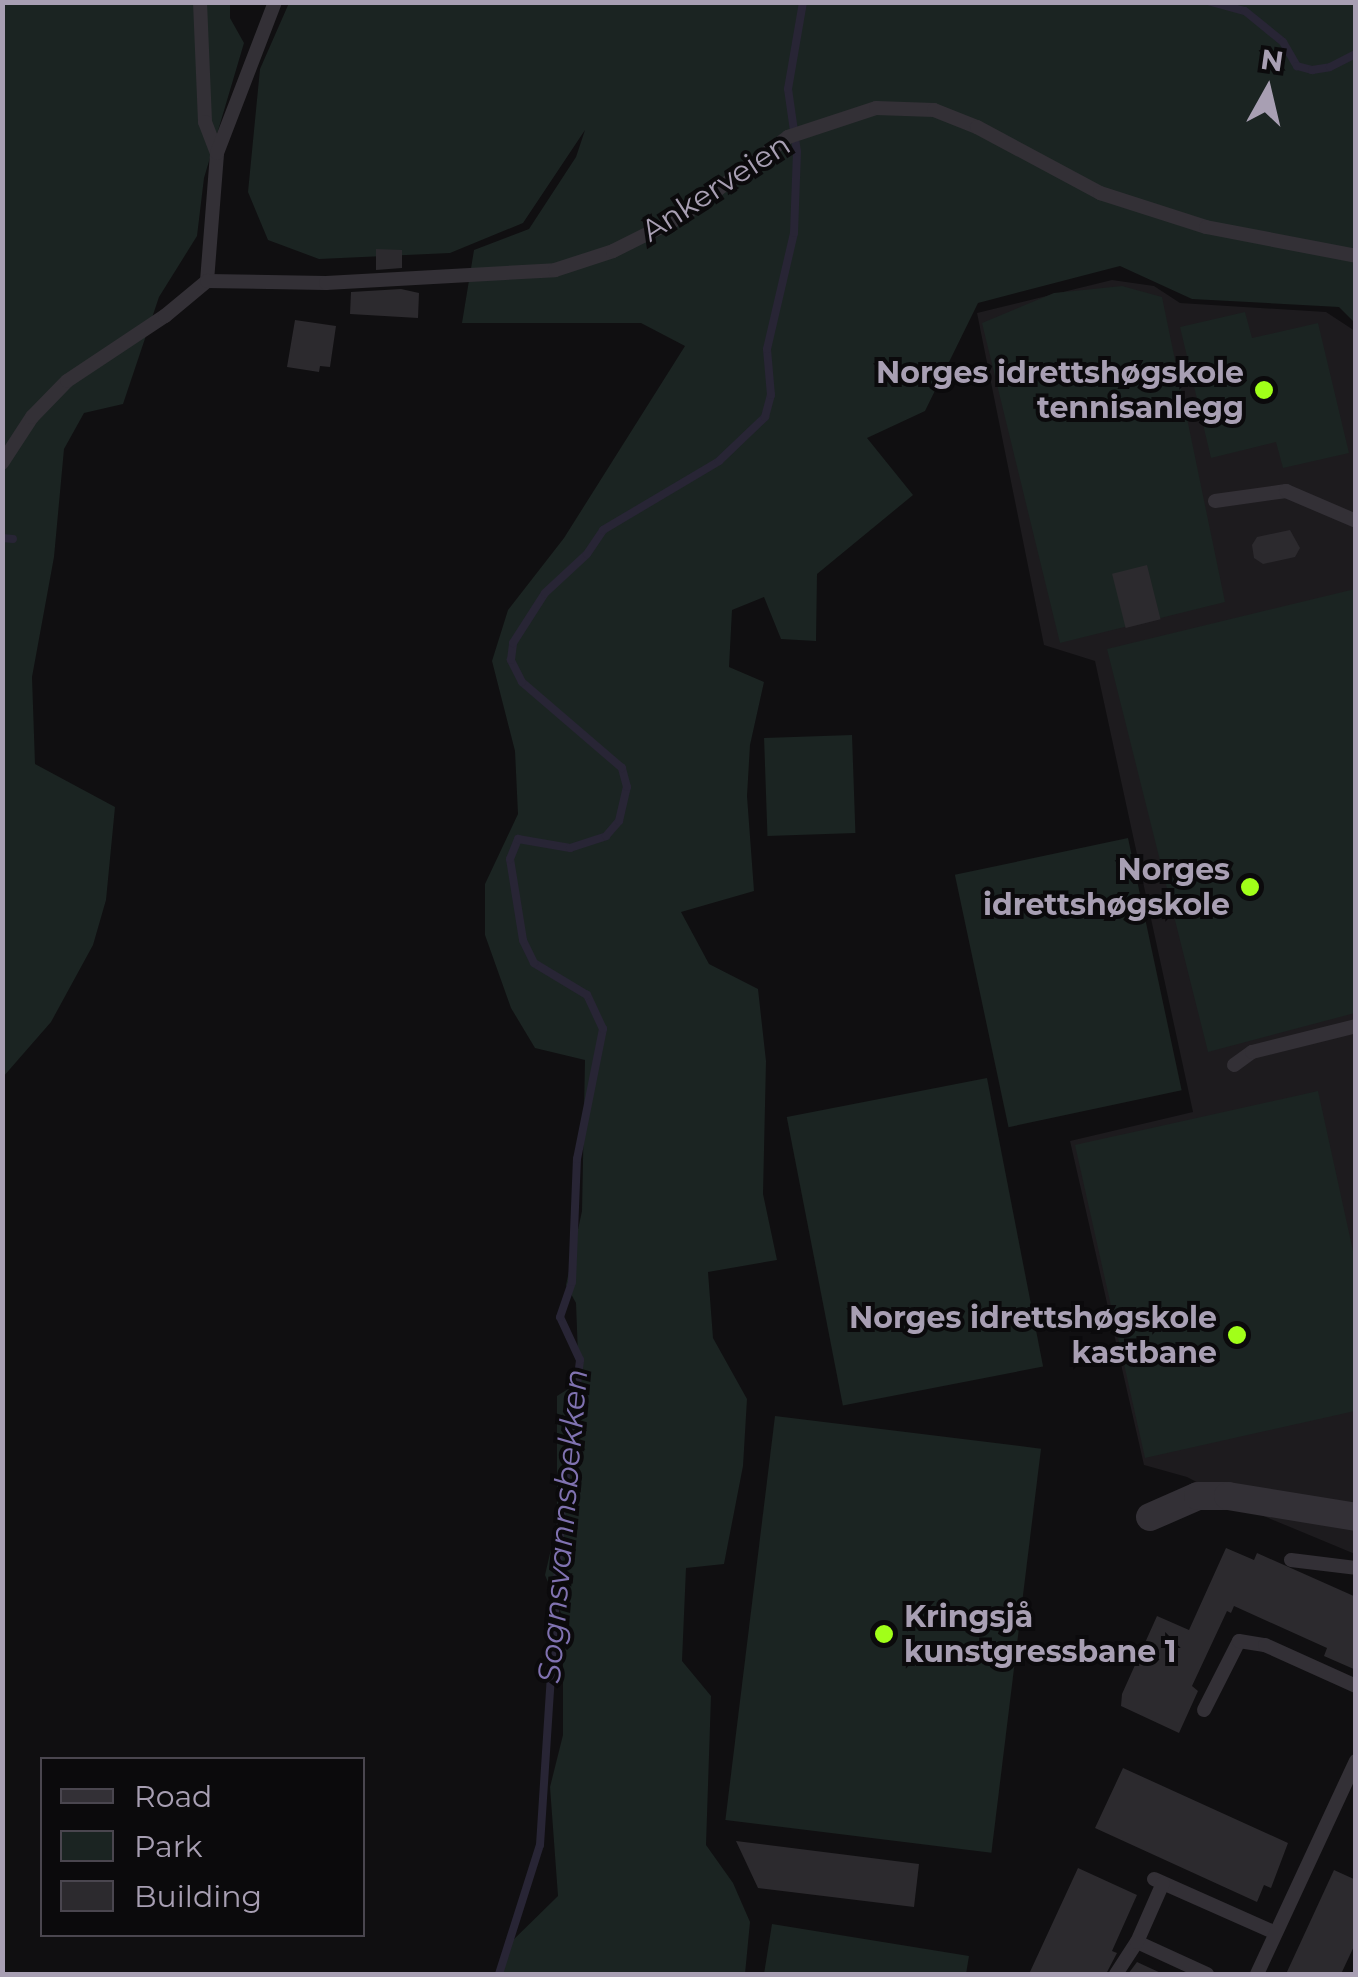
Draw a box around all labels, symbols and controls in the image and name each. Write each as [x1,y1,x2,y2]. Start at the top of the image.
north arrow [1218,40,1318,140]
text: N [1259,42,1286,79]
street label: Ankerveien [635,127,797,249]
place label: Norges idrettshøgskole tennisanlegg [876,355,1244,426]
marker: Norges idrettshøgskole tennisanlegg [1253,379,1275,401]
place label: Norges idrettshøgskole [983,852,1230,922]
marker: Norges idrettshøgskole [1239,876,1261,898]
place label: Norges idrettshøgskole kastbane [849,1300,1217,1370]
marker: Norges idrettshøgskole kastbane [1226,1324,1248,1346]
water label: Sognsvannsbekken [530,1367,596,1685]
place label: Kringsjå kunstgressbane 1 [904,1599,1176,1670]
marker: Kringsjå kunstgressbane 1 [873,1623,895,1645]
legend [40,1757,365,1937]
text: Road [134,1778,212,1815]
text: Park [134,1828,203,1865]
text: Building [134,1878,262,1915]

